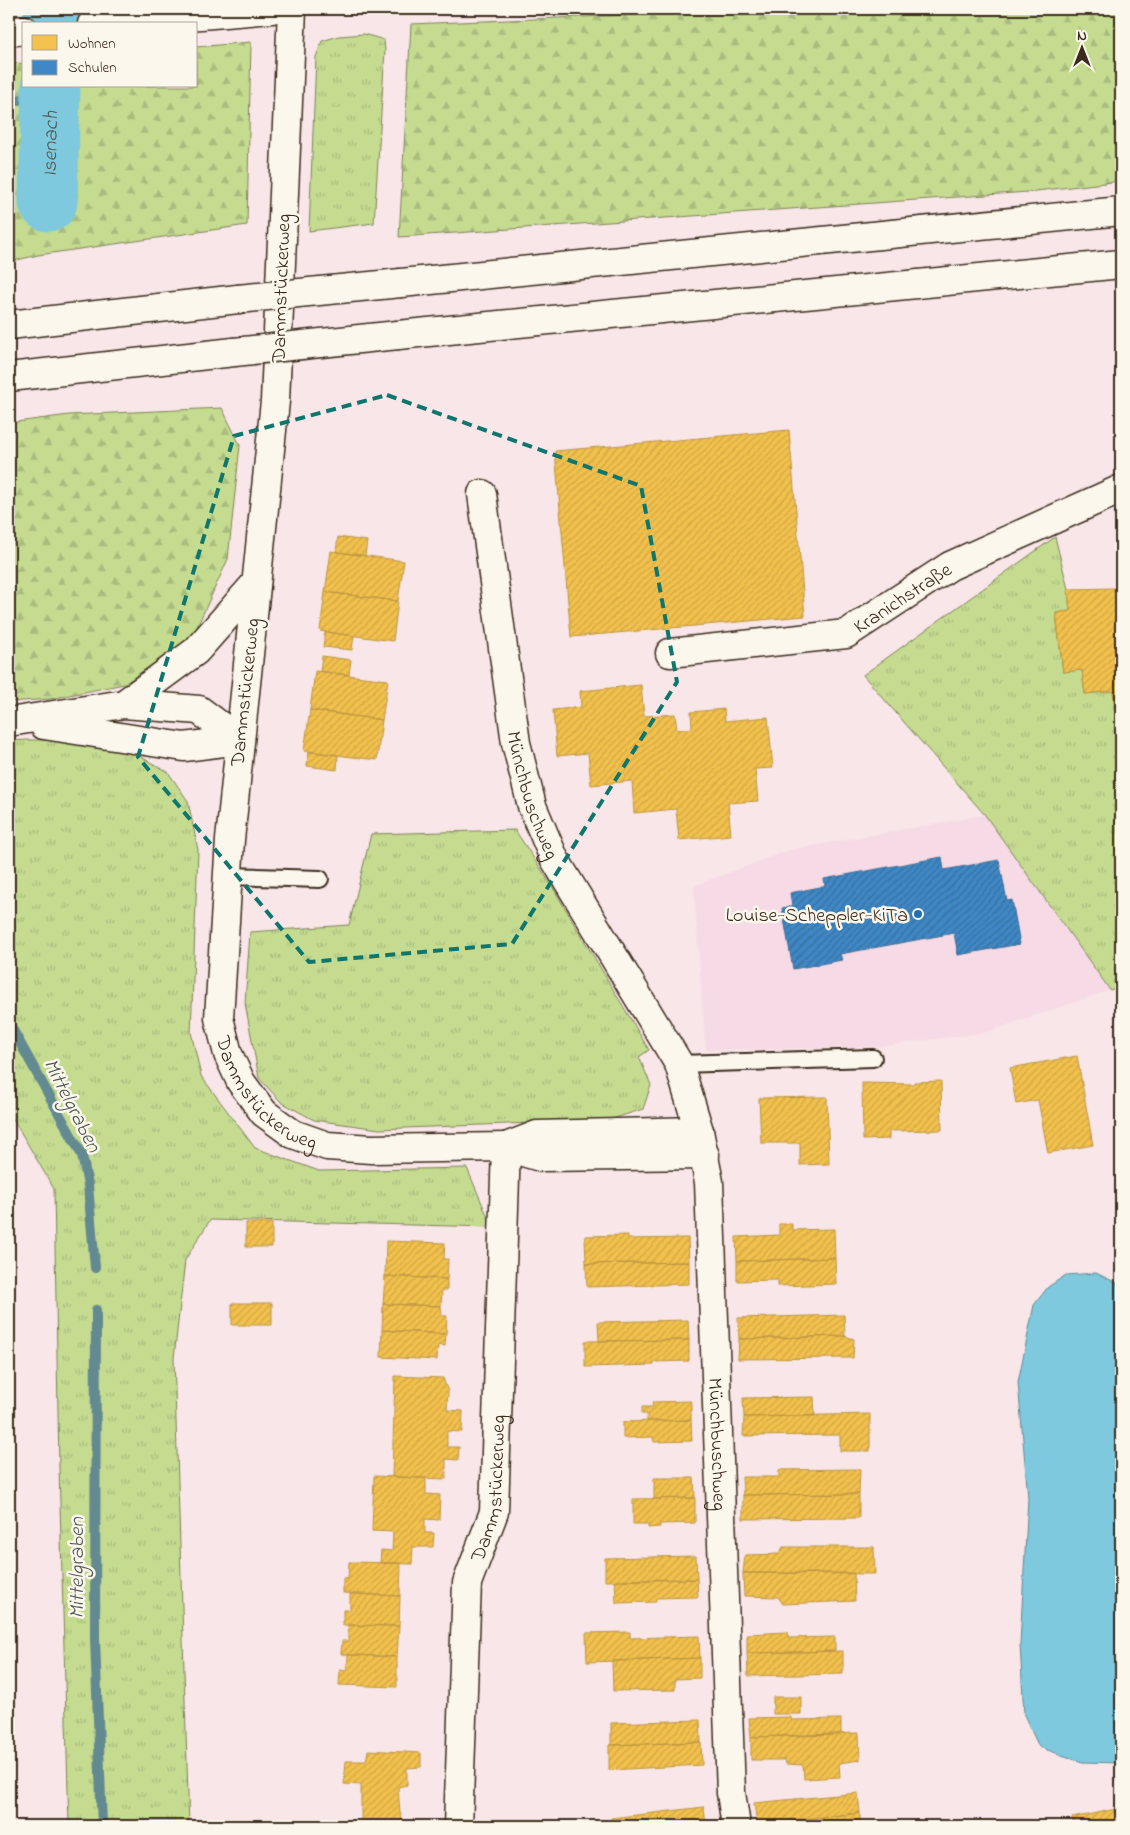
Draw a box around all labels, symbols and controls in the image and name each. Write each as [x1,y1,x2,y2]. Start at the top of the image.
legend [22,22,198,88]
north arrow [1058,22,1108,72]
text: N [1077,26,1087,47]
text: Wohnen [68,33,116,55]
text: Schulen [68,57,117,79]
water label: Isenach [36,110,67,177]
street label: Dammstückerweg [265,213,301,364]
street label: Kranichstraße [849,557,958,642]
street label: Dammstückerweg [224,617,270,769]
street label: Münchbuschweg [498,729,565,865]
place label: Louise-Scheppler-KiTa [726,902,908,931]
marker: Louise-Scheppler-KiTa [912,908,924,920]
street label: Dammstückerweg [207,1032,321,1159]
water label: Mittelgraben [34,1054,108,1159]
street label: Münchbuschweg [699,1377,733,1512]
street label: Dammstückerweg [464,1414,515,1567]
water label: Mittelgraben [63,1516,94,1619]

